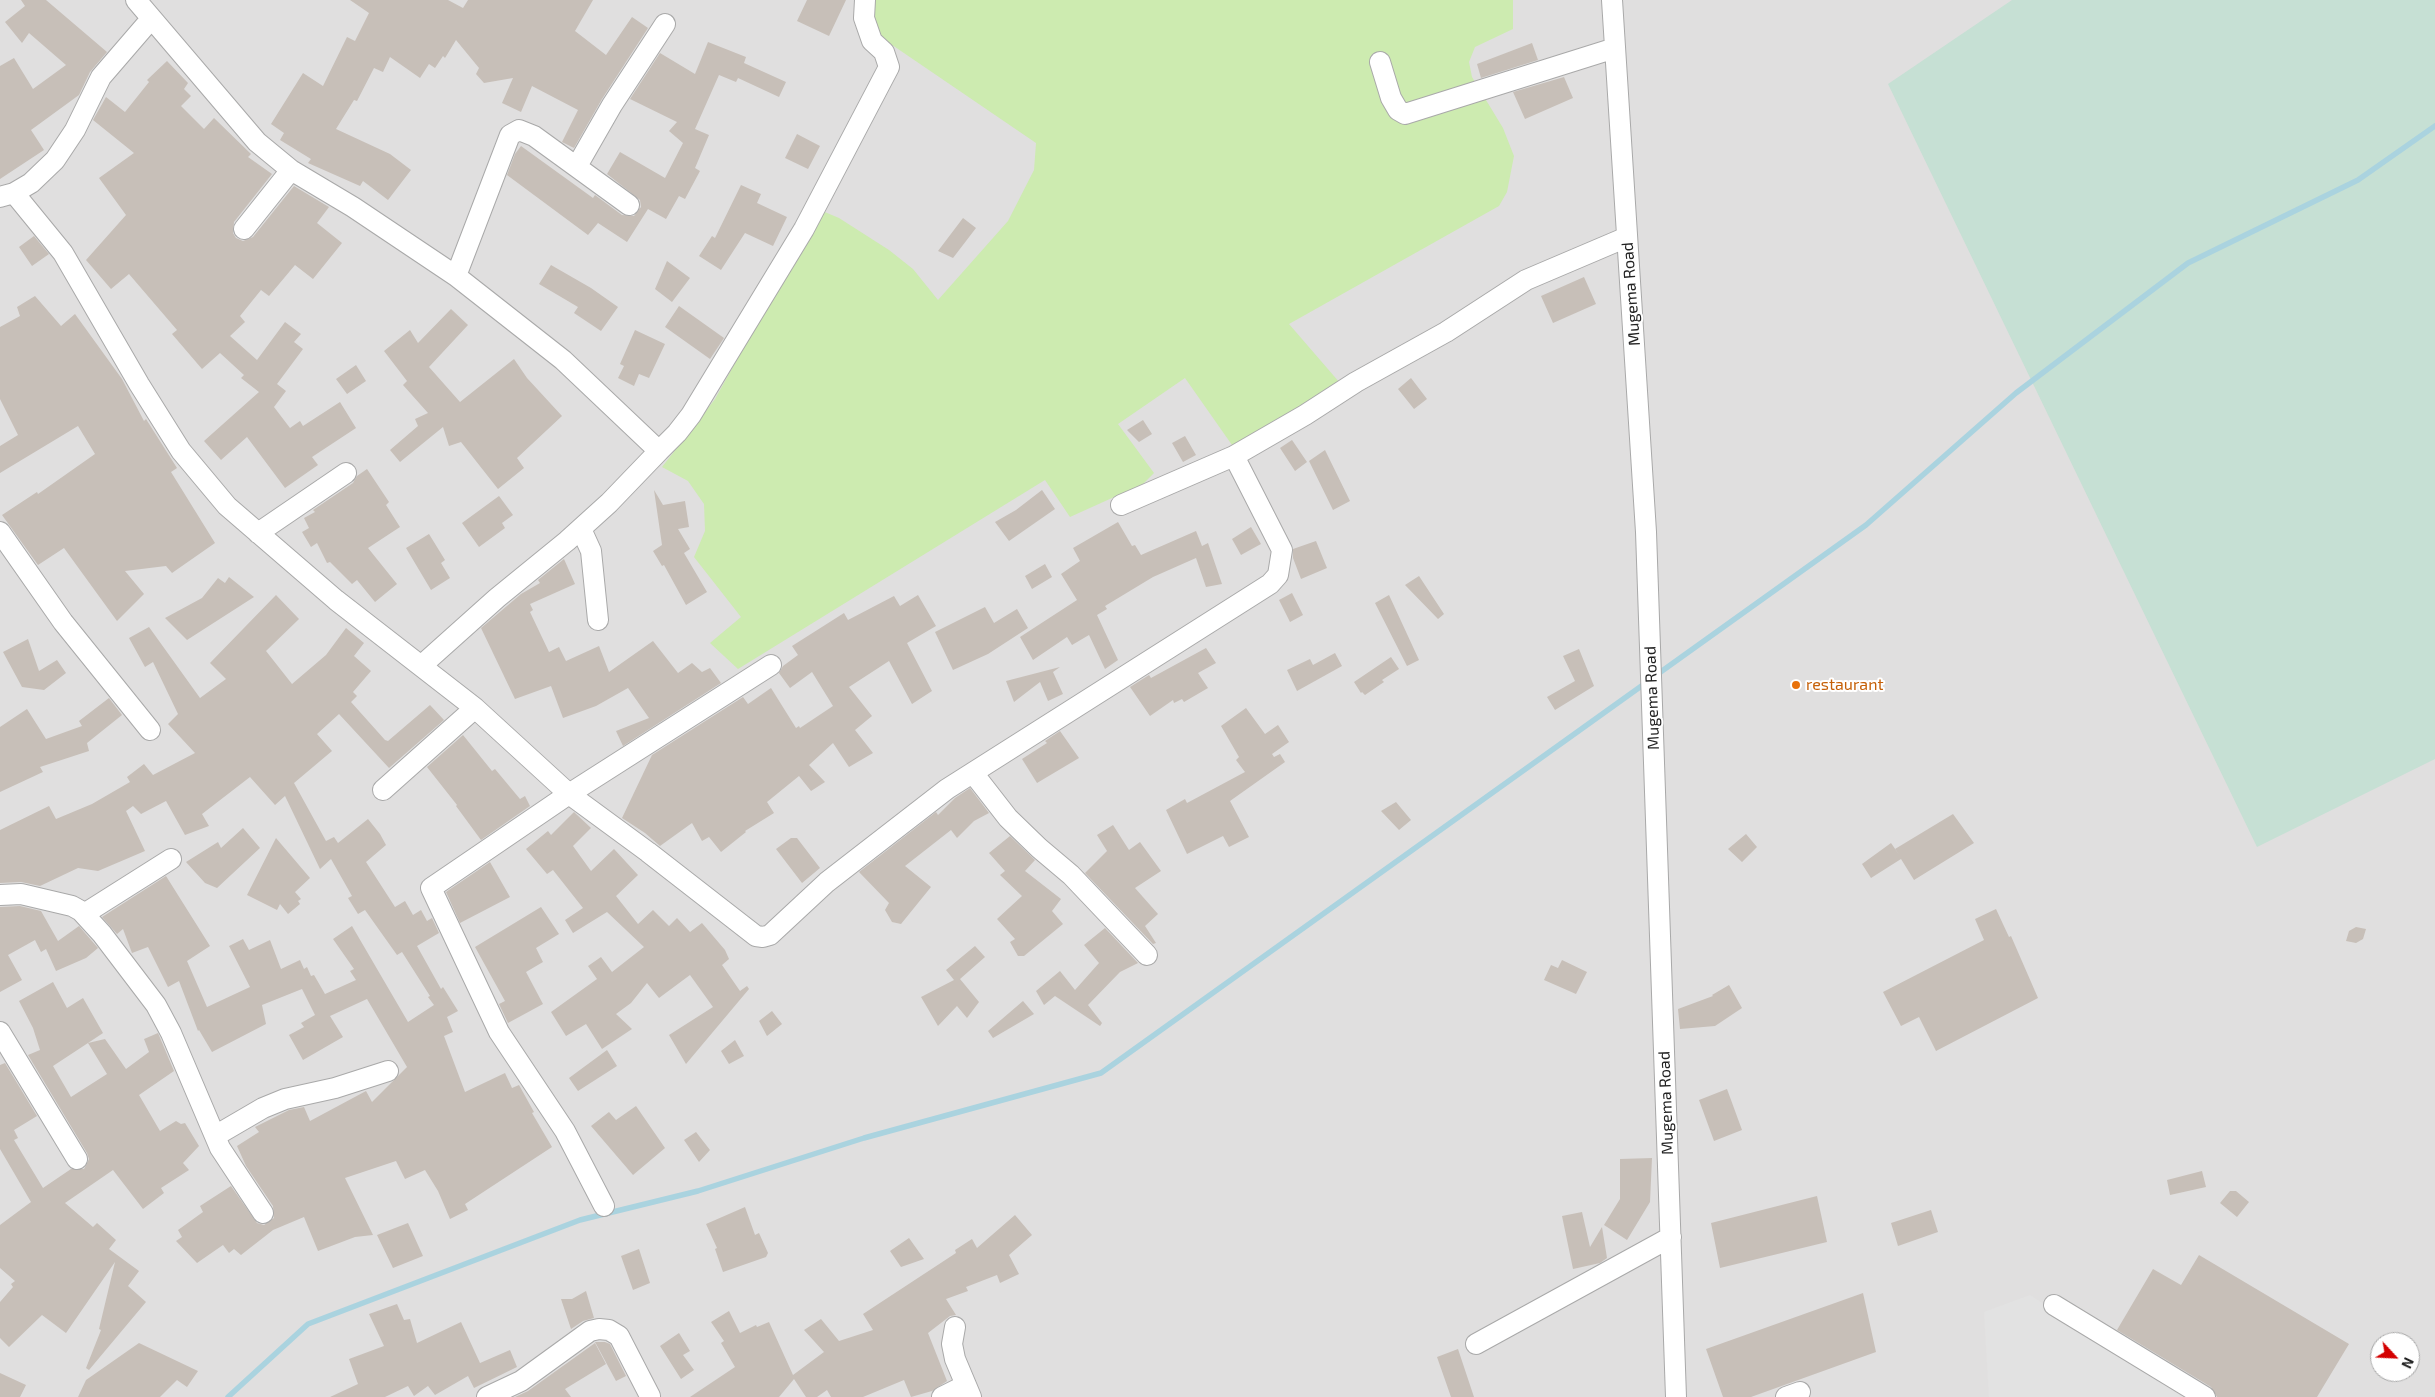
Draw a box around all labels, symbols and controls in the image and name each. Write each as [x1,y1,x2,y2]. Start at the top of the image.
street label: Mugema Road [1618,242,1644,346]
street label: Mugema Road [1641,646,1663,750]
place label: restaurant [1806,675,1884,695]
marker: restaurant [1790,679,1802,691]
street label: Mugema Road [1655,1051,1677,1155]
north arrow [2370,1332,2420,1382]
text: N [2398,1355,2418,1371]

